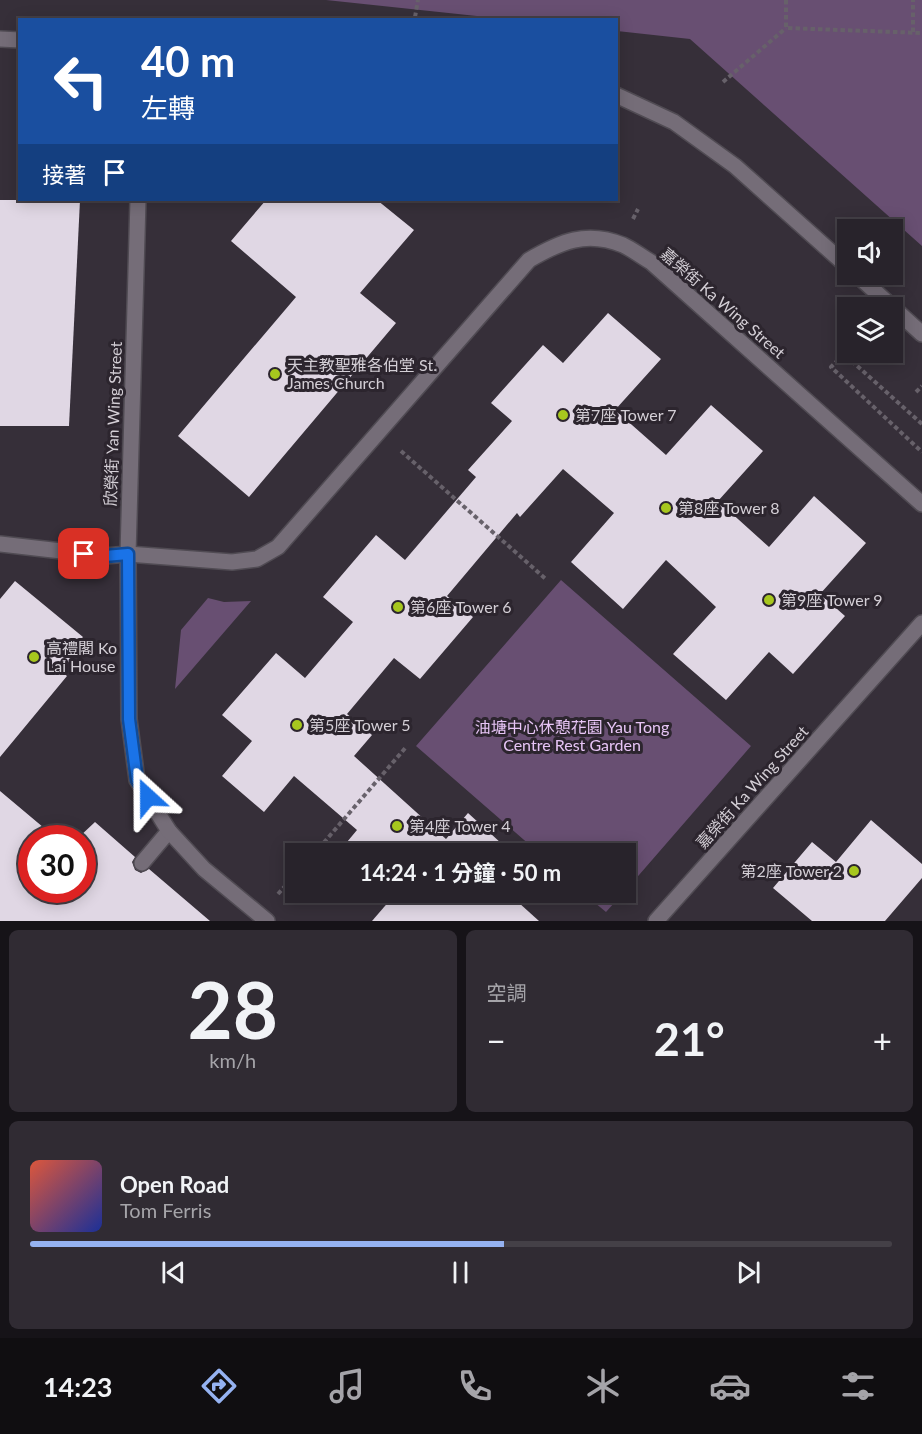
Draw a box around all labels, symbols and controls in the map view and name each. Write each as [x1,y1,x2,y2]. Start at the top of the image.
text: 40 m [141,36,235,86]
icon: left [42,42,120,120]
text: 左轉 [141,91,195,124]
icon: arrive [98,156,131,189]
text: 接著 [42,161,86,188]
map controls [837,219,903,363]
button: sound [837,219,903,285]
street label: 嘉榮街 Ka Wing Street [657,244,789,362]
button: layers [837,297,903,363]
street label: 欣榮街 Yan Wing Street [100,341,125,507]
place label: 天主教聖雅各伯堂 St. James Church [287,355,437,392]
marker: 天主教聖雅各伯堂 St. James Church [268,367,282,381]
place label: 第7座 Tower 7 [575,405,677,424]
marker: 第7座 Tower 7 [556,408,570,422]
place label: 第8座 Tower 8 [678,498,780,517]
marker: 第8座 Tower 8 [659,501,673,515]
pin [58,528,109,579]
icon: arrive [67,537,100,570]
place label: 第9座 Tower 9 [781,590,883,609]
marker: 第9座 Tower 9 [762,593,776,607]
place label: 第6座 Tower 6 [410,597,512,616]
marker: 第6座 Tower 6 [391,600,405,614]
place label: 高禮閣 Ko Lai House [46,638,117,675]
marker: 高禮閣 Ko Lai House [27,650,41,664]
place label: 第5座 Tower 5 [309,715,411,734]
park label: 油塘中心休憩花園 Yau Tong Centre Rest Garden [475,717,669,754]
marker: 第5座 Tower 5 [290,718,304,732]
street label: 嘉榮街 Ka Wing Street [692,721,812,852]
position arrow [116,765,180,829]
place label: 第4座 Tower 4 [409,816,511,835]
marker: 第4座 Tower 4 [390,819,404,833]
speed limit sign: 30 [18,825,96,903]
text: 14:24 · 1 分鐘 · 50 m [360,859,561,886]
place label: 第2座 Tower 2 [740,861,842,880]
marker: 第2座 Tower 2 [847,864,861,878]
text: 28 [188,962,278,1056]
text: 空調 [487,980,527,1004]
text: 21° [654,1012,725,1066]
text: − [487,1020,506,1060]
text: + [873,1020,892,1060]
text: km/h [209,1048,256,1072]
text: Open Road [120,1171,229,1198]
text: Tom Ferris [120,1198,211,1222]
icon: previous [157,1256,190,1289]
icon: pause [444,1256,477,1289]
icon: next [732,1256,765,1289]
icon: directions [198,1365,240,1407]
icon: music [326,1365,368,1407]
icon: phone [454,1365,496,1407]
icon: climate [582,1365,624,1407]
icon: car [709,1365,751,1407]
icon: filters [837,1365,879,1407]
text: 14:23 [43,1370,112,1403]

